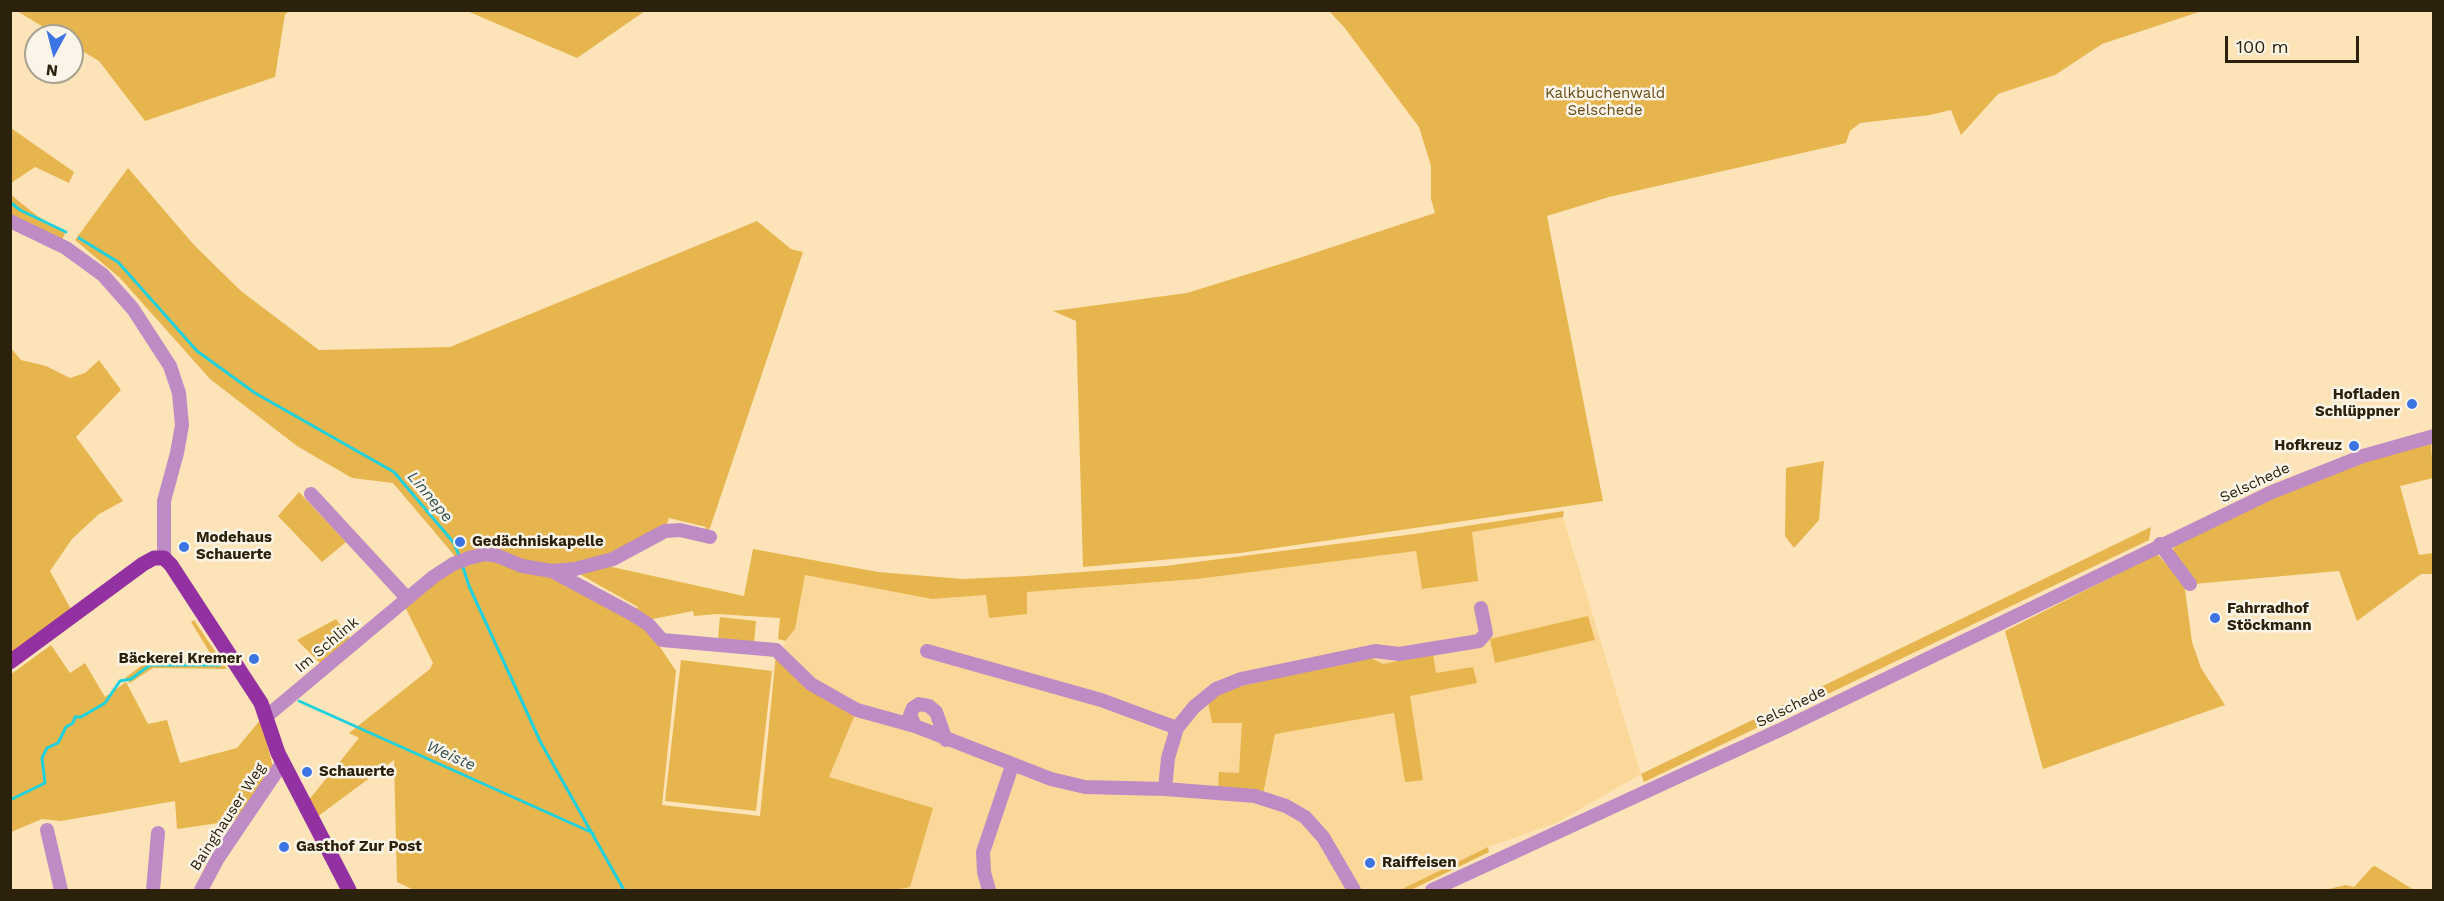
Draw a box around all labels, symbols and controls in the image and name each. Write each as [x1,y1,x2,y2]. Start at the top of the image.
north arrow [24,24,84,84]
scale bar [2228,24,2362,62]
text: 100 m [2236,36,2289,57]
text: N [45,60,59,81]
park label: Kalkbuchenwald Selschede [1545,85,1665,120]
place label: Hofladen Schlüppner [2315,386,2400,421]
marker: Hofladen Schlüppner [2405,397,2419,411]
place label: Hofkreuz [2274,437,2342,455]
marker: Hofkreuz [2347,439,2361,453]
street label: Selschede [2217,459,2293,507]
water label: Linnepe [403,468,457,526]
place label: Modehaus Schauerte [196,529,272,564]
place label: Gedächniskapelle [472,533,604,551]
marker: Gedächniskapelle [453,535,467,549]
marker: Modehaus Schauerte [177,540,191,554]
place label: Fahrradhof Stöckmann [2227,600,2311,635]
marker: Fahrradhof Stöckmann [2208,611,2222,625]
street label: Im Schlink [292,613,362,677]
place label: Bäckerei Kremer [119,650,242,668]
marker: Bäckerei Kremer [247,652,261,666]
street label: Selschede [1753,682,1829,732]
water label: Weiste [424,737,478,775]
street label: Bainghauser Weg [186,760,270,874]
place label: Schauerte [319,763,395,781]
marker: Schauerte [300,765,314,779]
place label: Gasthof Zur Post [296,838,422,856]
marker: Gasthof Zur Post [277,840,291,854]
place label: Raiffeisen [1382,854,1457,872]
marker: Raiffeisen [1363,856,1377,870]

